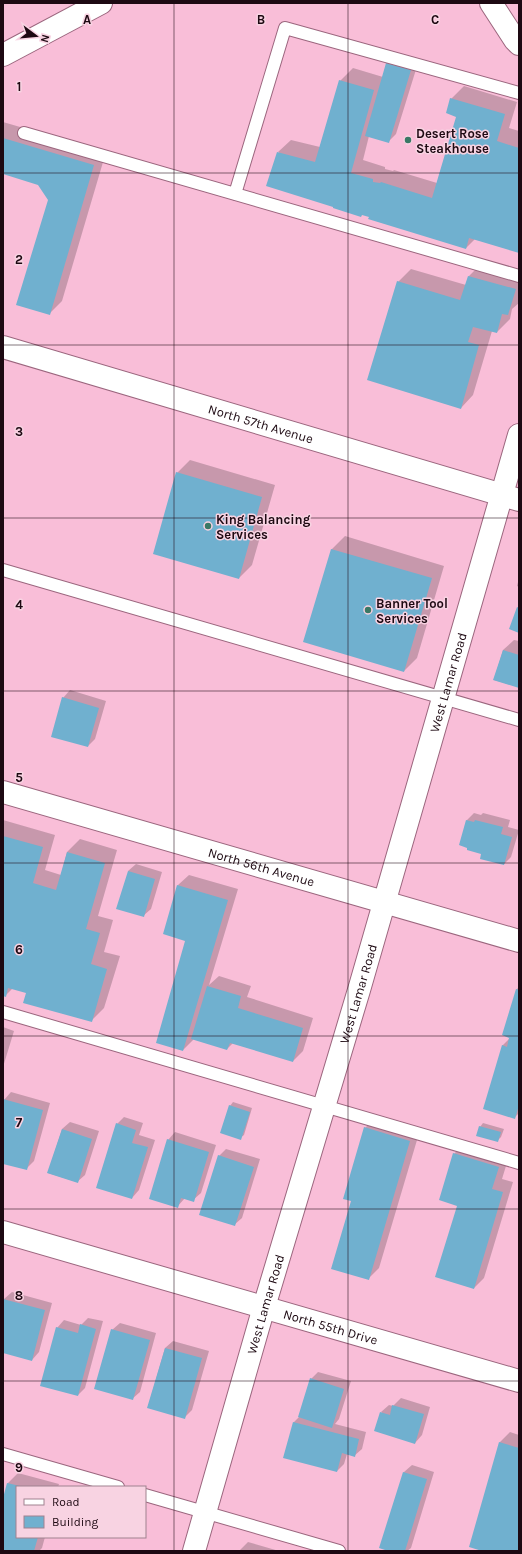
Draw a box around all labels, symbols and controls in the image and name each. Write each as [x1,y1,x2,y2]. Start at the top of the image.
text: A [83,12,91,27]
text: B [257,12,265,27]
text: C [431,12,439,27]
north arrow [16,16,56,56]
text: N [38,33,52,44]
text: 1 [17,79,21,94]
place label: Desert Rose Steakhouse [416,126,489,156]
marker: Desert Rose Steakhouse [403,135,413,145]
text: 2 [15,252,23,267]
street label: North 57th Avenue [207,401,315,447]
text: 3 [15,424,23,439]
place label: King Balancing Services [216,512,311,542]
marker: King Balancing Services [203,521,213,531]
place label: Banner Tool Services [376,596,448,626]
text: 4 [15,597,23,612]
marker: Banner Tool Services [363,605,373,615]
street label: West Lamar Road [427,631,470,734]
text: 5 [15,770,23,785]
street label: North 56th Avenue [206,845,317,890]
text: 6 [15,942,23,957]
street label: West Lamar Road [336,942,380,1045]
text: 7 [16,1115,23,1130]
street label: West Lamar Road [244,1253,287,1356]
text: 8 [15,1288,23,1303]
street label: North 55th Drive [282,1306,380,1348]
text: 9 [15,1460,23,1475]
legend [16,1486,146,1538]
text: Road [52,1495,80,1509]
text: Building [52,1515,99,1529]

